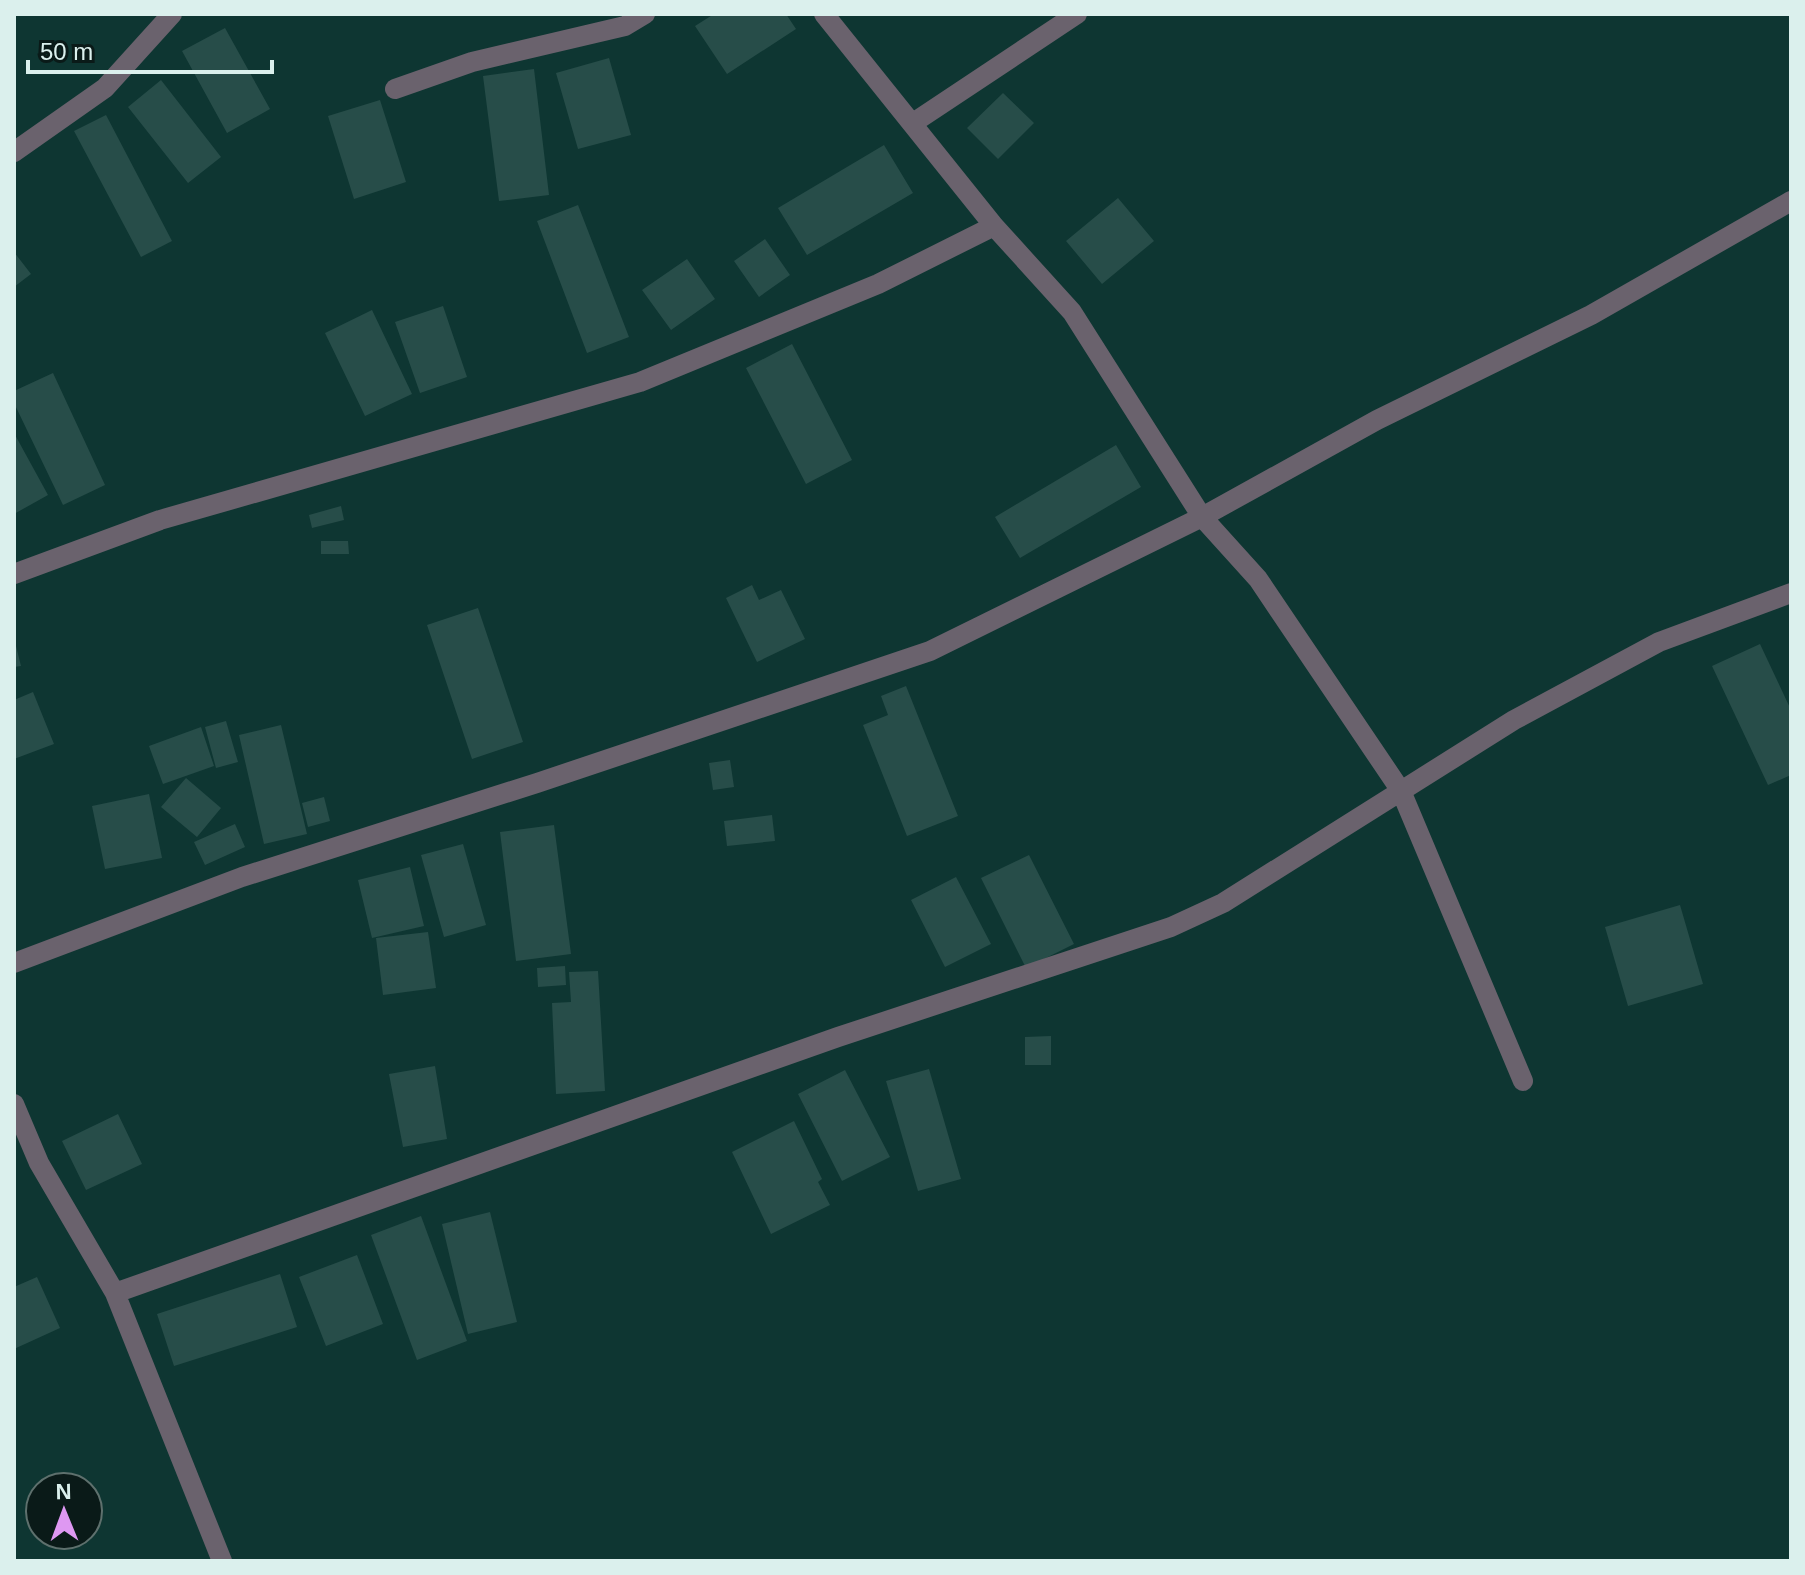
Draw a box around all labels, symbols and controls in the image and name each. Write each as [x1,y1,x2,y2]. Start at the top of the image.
scale bar [28,24,272,74]
text: 50 m [40,38,93,65]
north arrow [24,1471,104,1551]
text: N [55,1479,72,1504]

